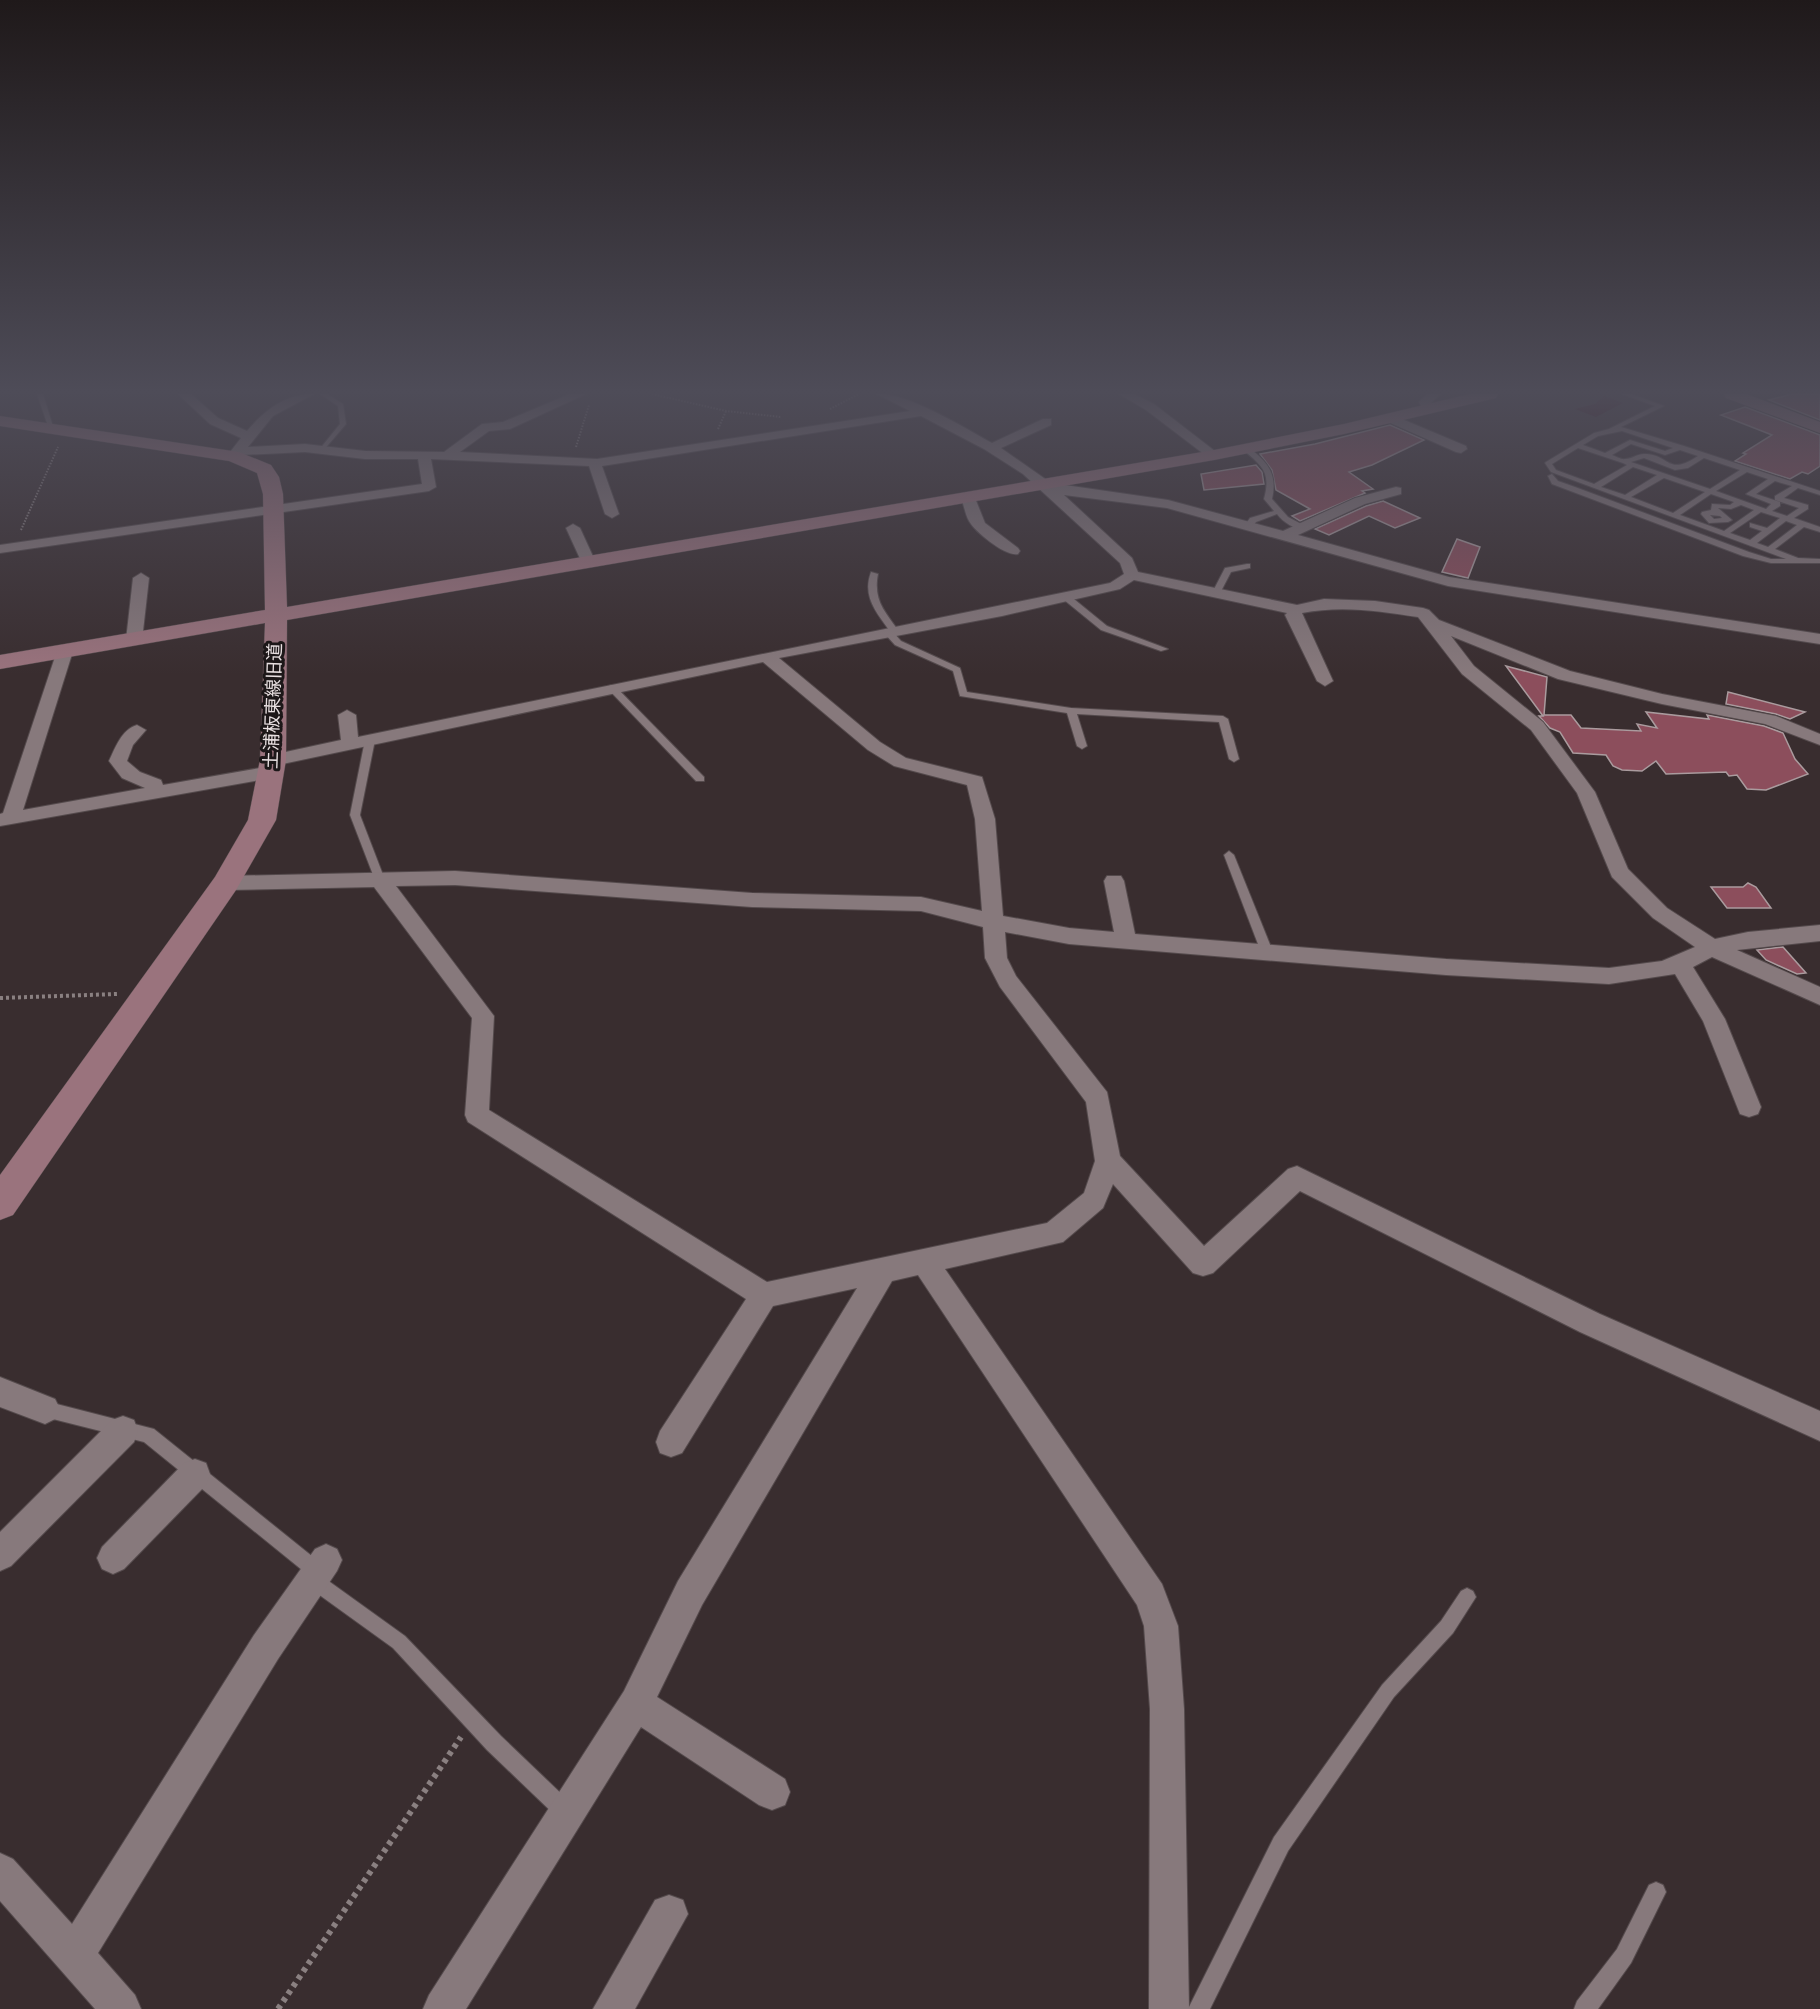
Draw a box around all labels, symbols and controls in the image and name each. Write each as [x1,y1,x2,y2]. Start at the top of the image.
street label: 土浦板東線旧道 [260,643,286,769]

